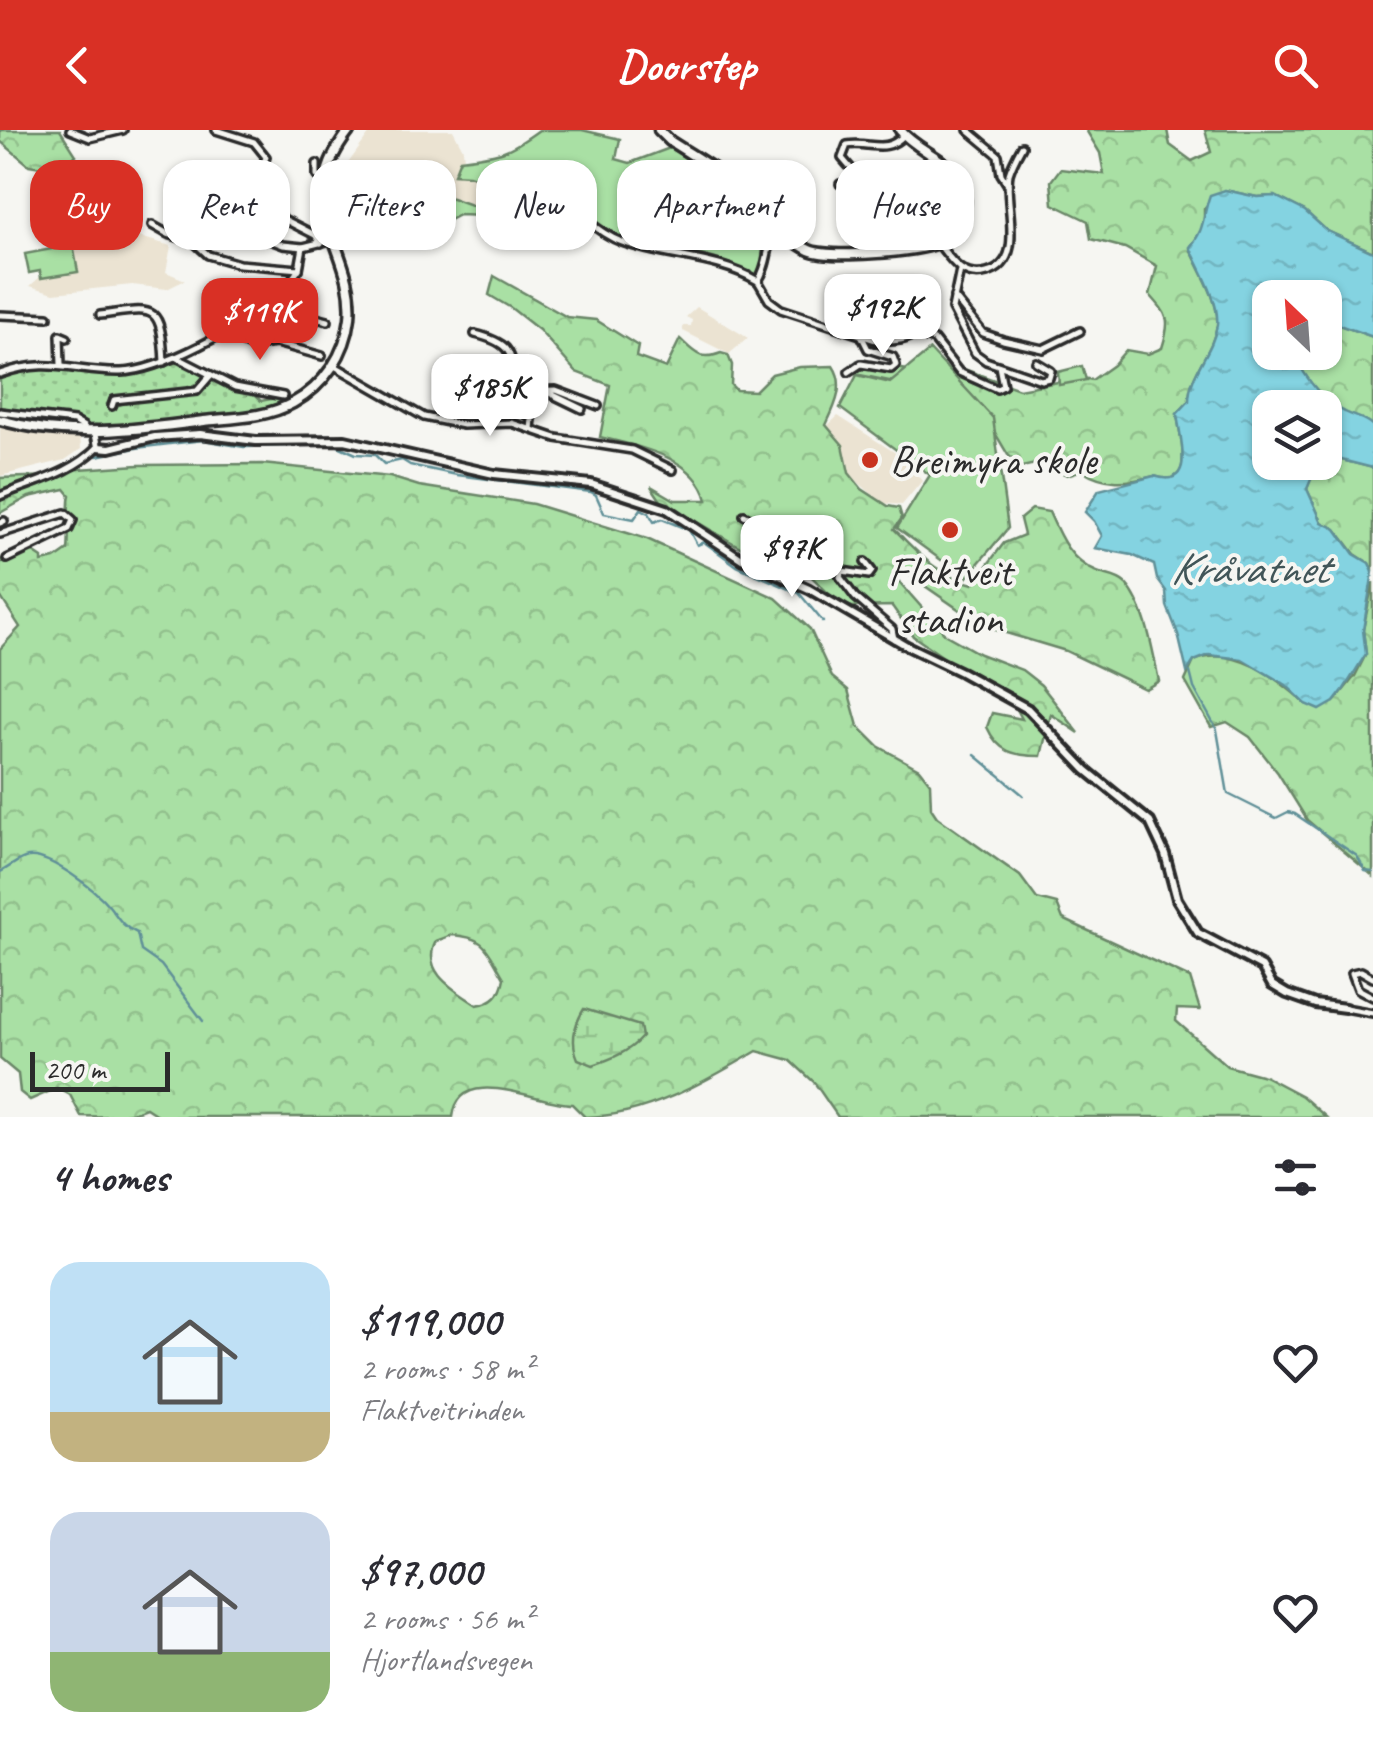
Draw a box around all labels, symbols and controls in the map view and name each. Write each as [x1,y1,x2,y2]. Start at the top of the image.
text: Doorstep [617,37,756,94]
icon: back [50,38,105,93]
icon: search [1268,38,1323,93]
chip: Buy [30,160,143,250]
chip: Rent [163,160,290,250]
chip: Filters [310,160,456,250]
chip: New [476,160,597,250]
chip: Apartment [617,160,816,250]
chip: House [836,160,974,250]
pin: $192K [813,274,953,359]
pin: $119K [190,278,330,363]
north arrow [1252,280,1342,370]
map controls [1252,280,1342,480]
text: $192K [846,286,920,327]
text: $119K [223,290,297,331]
pin: $185K [420,354,560,439]
text: $185K [453,366,527,407]
button: layers [1252,390,1342,480]
place label: Breimyra skole [890,434,1099,487]
marker: Breimyra skole [859,449,881,471]
pin: $97K [733,515,851,600]
marker: Flaktveit stadion [939,519,961,541]
text: $97K [763,527,821,568]
water label: Kråvatnet [1170,540,1336,597]
place label: Flaktveit stadion [888,545,1016,646]
scale bar [30,1047,170,1091]
text: 200 m [45,1052,105,1087]
icon: filters [1268,1150,1323,1205]
text: 4 homes [50,1151,169,1204]
text: $119,000 [360,1295,500,1348]
icon: home [130,1302,250,1422]
icon: heart [1268,1335,1323,1390]
text: 2 rooms · 58 m² [360,1348,533,1389]
text: Flaktveitrinden [360,1389,524,1430]
text: $97,000 [360,1545,481,1598]
icon: home [130,1552,250,1672]
icon: heart [1268,1585,1323,1640]
text: 2 rooms · 56 m² [360,1598,533,1639]
text: Hjortlandsvegen [360,1639,532,1680]

